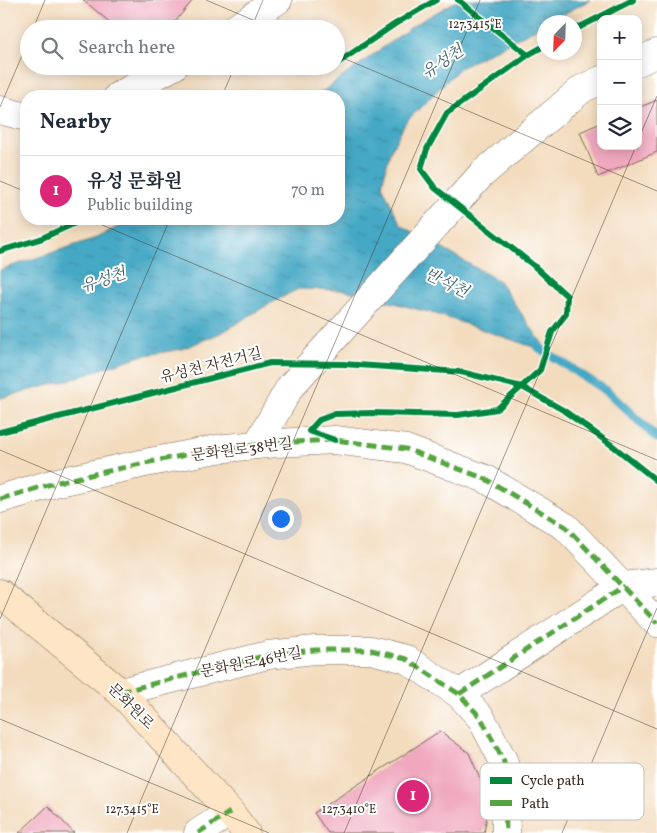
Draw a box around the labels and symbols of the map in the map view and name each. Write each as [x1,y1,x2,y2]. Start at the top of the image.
north arrow [537,15,582,60]
text: 127.3415°E [448,17,502,33]
water label: 유성천 [418,40,470,85]
water label: 유성천 [78,262,131,299]
water label: 반석천 [420,264,473,305]
street label: 유성천 자전거길 [158,344,265,389]
street label: 문화원로38번길 [190,434,294,467]
your location [268,506,294,532]
street label: 문화원로46번길 [199,643,304,684]
street label: 문화원로 [102,679,158,735]
legend [480,763,644,820]
text: Cycle path [521,772,585,791]
pin: 1 [397,777,429,815]
text: Path [521,795,549,814]
text: 127.3415°E [105,802,159,818]
text: 127.3410°E [322,802,376,818]

